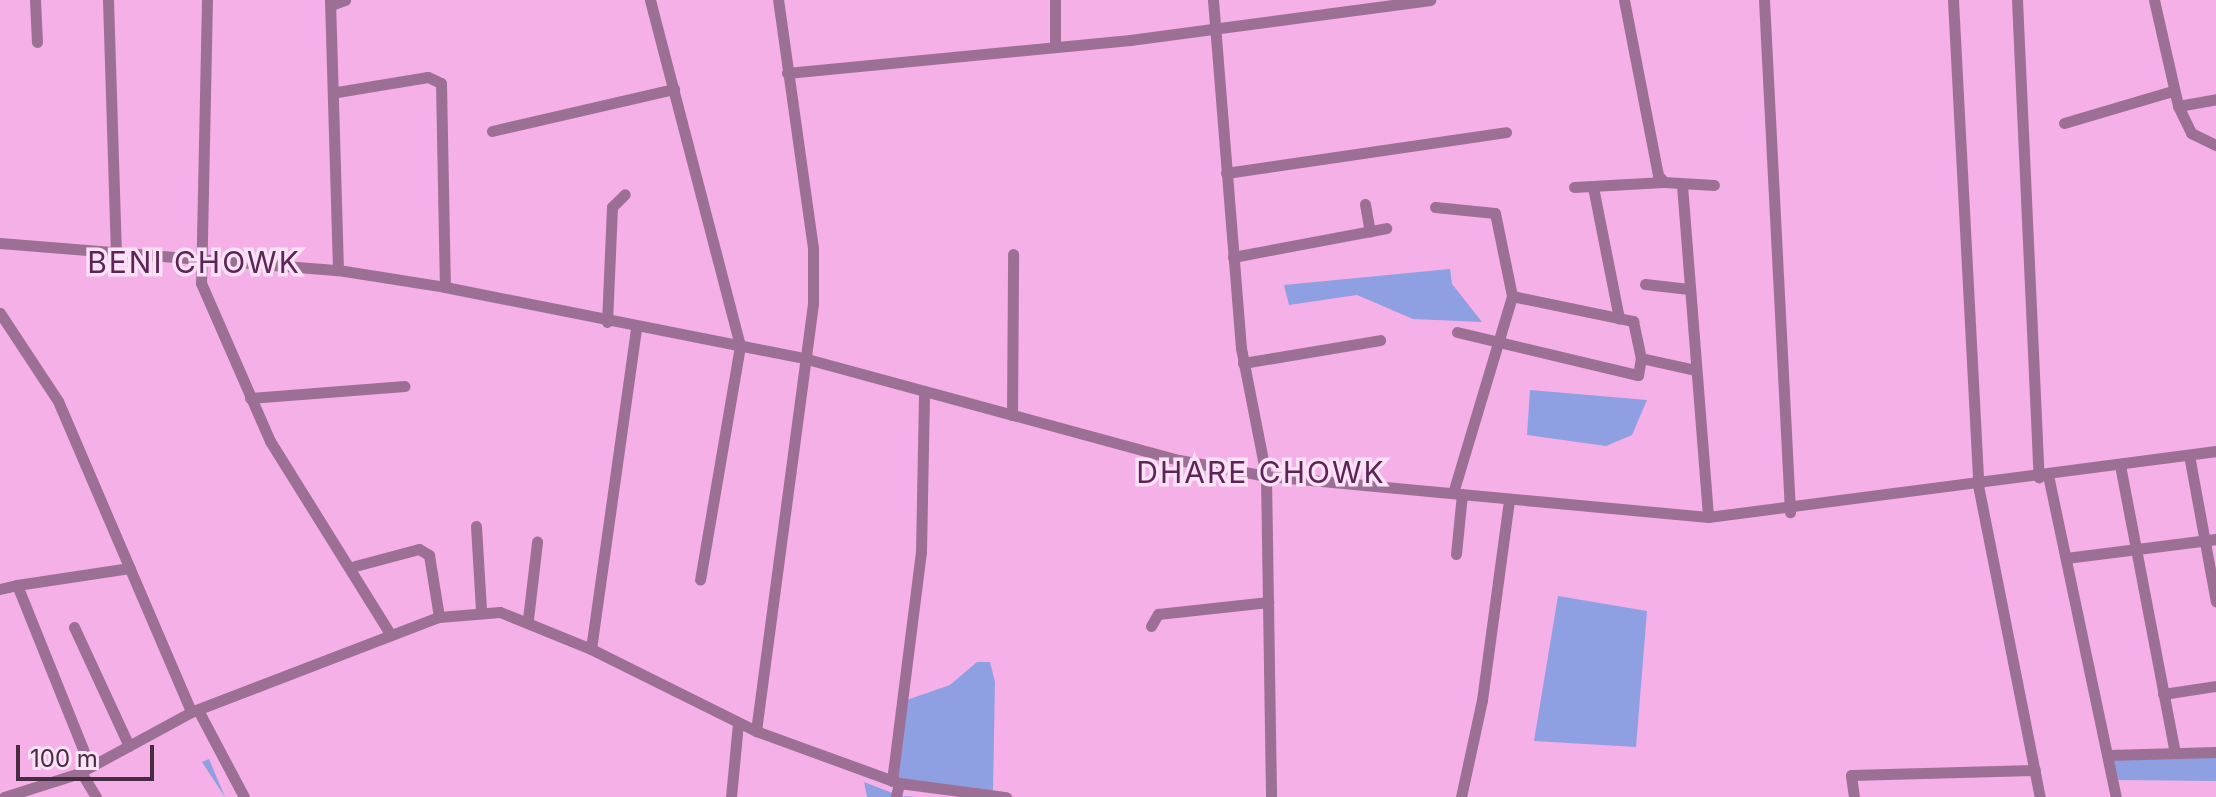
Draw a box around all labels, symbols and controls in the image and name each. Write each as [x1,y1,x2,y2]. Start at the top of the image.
district label: BENI CHOWK [87,244,301,280]
district label: DHARE CHOWK [1136,454,1386,490]
scale bar [20,729,158,779]
text: 100 m [30,744,98,773]

